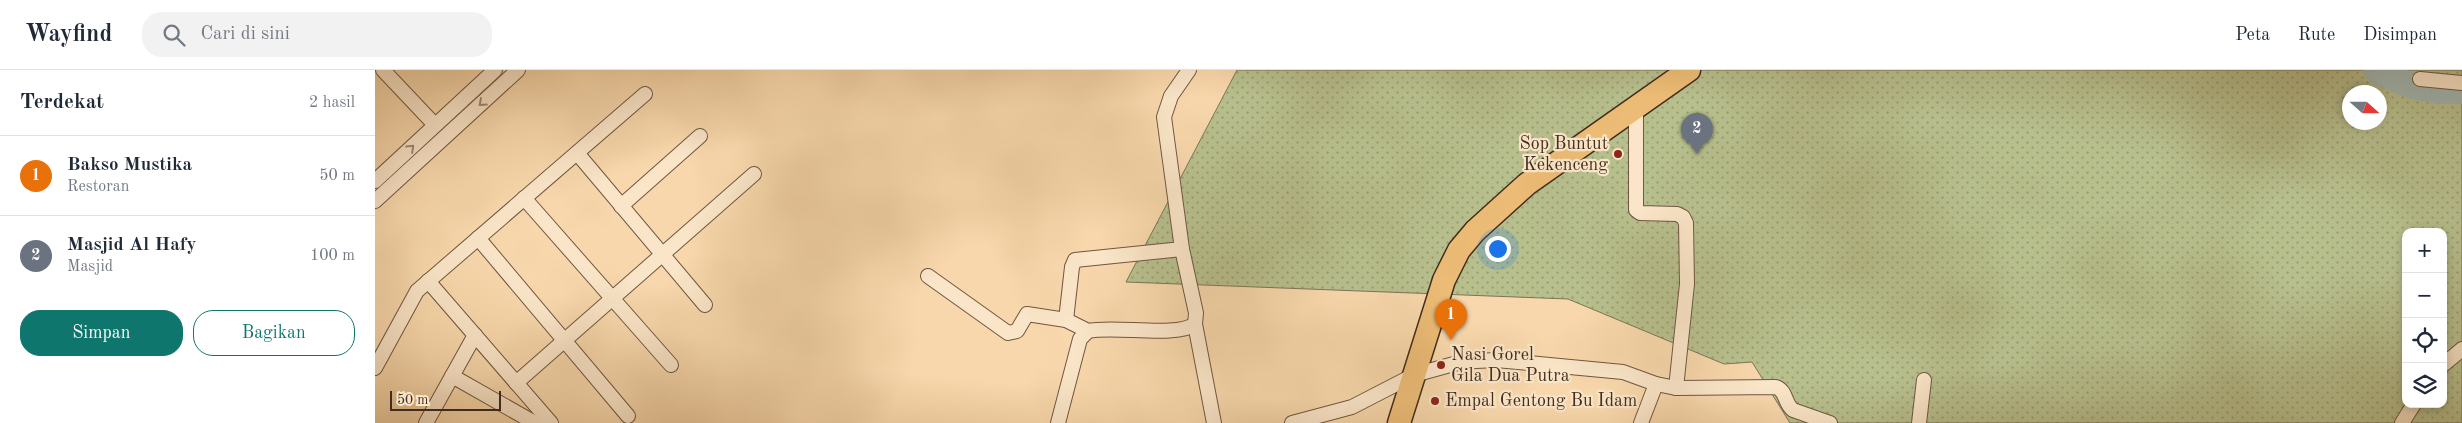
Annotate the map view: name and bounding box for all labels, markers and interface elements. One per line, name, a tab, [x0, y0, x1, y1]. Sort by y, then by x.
search box	[142, 12, 492, 57]
icon: search	[160, 21, 188, 49]
text: Wayfind	[25, 23, 112, 47]
text: Cari di sini	[200, 25, 290, 44]
text: Peta	[2235, 26, 2270, 44]
text: Rute	[2298, 26, 2335, 44]
text: Disimpan	[2363, 26, 2437, 44]
north arrow	[2342, 85, 2387, 130]
text: Terdekat	[20, 92, 104, 113]
text: 2 hasil	[309, 95, 355, 111]
one-way arrow	[479, 97, 488, 106]
pin: 2	[1681, 113, 1713, 154]
place label: Sop Buntut Kekenceng	[1520, 135, 1608, 174]
one-way arrow	[405, 145, 414, 154]
marker: Sop Buntut Kekenceng	[1612, 148, 1624, 160]
text: Bakso Mustika	[67, 156, 192, 175]
text: 1	[31, 168, 41, 184]
text: 50 m	[319, 168, 355, 184]
text: Restoran	[67, 179, 129, 195]
map controls	[2402, 228, 2447, 408]
button: +	[2402, 228, 2447, 273]
text: Masjid Al Hafy	[67, 236, 196, 255]
your location	[1485, 236, 1511, 262]
text: 2	[31, 248, 41, 264]
text: 100 m	[310, 248, 355, 264]
text: Masjid	[67, 259, 113, 275]
button: −	[2402, 273, 2447, 318]
pin: 1	[1435, 299, 1467, 340]
button: Simpan	[20, 310, 183, 356]
button: Bagikan	[193, 310, 355, 356]
button: locate	[2402, 318, 2447, 363]
place label: Nasi Gorel Gila Dua Putra	[1451, 346, 1570, 385]
marker: Nasi Gorel Gila Dua Putra	[1435, 359, 1447, 371]
button: layers	[2402, 363, 2447, 408]
scale bar	[390, 388, 501, 411]
place label: Empal Gentong Bu Idam	[1445, 392, 1637, 410]
text: 50 m	[397, 393, 428, 407]
marker: Empal Gentong Bu Idam	[1429, 395, 1441, 407]

